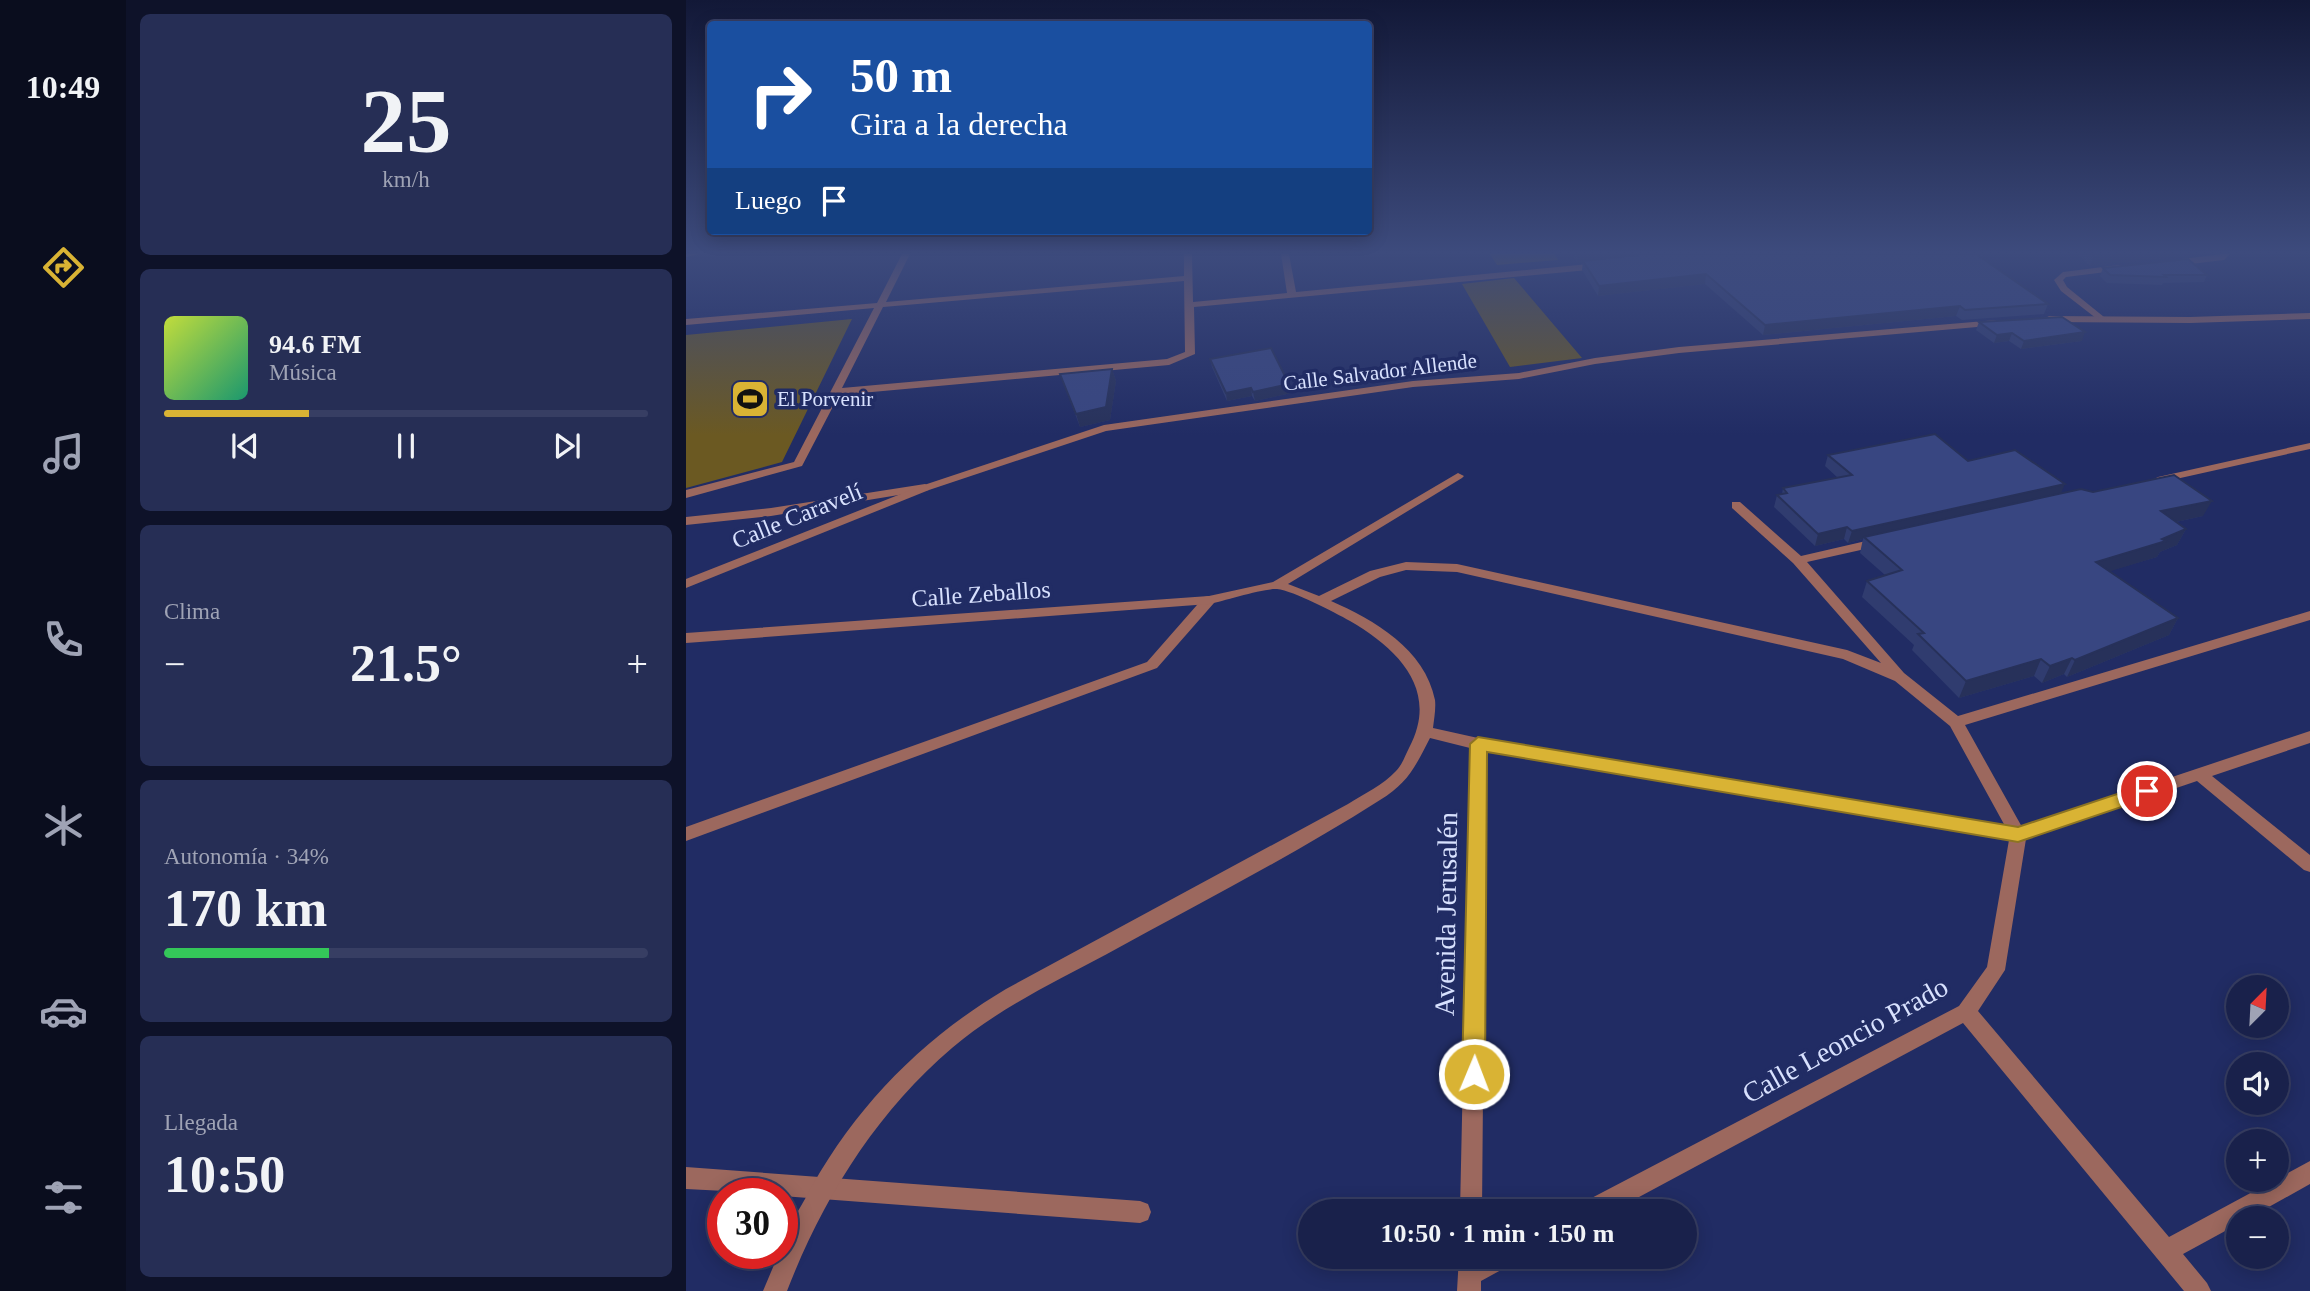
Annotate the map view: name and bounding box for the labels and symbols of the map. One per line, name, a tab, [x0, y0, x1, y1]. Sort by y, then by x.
street label: Calle Salvador Allende	[1282, 348, 1478, 396]
sports icon: El Porvenir	[729, 378, 771, 420]
place label: El Porvenir	[777, 387, 873, 411]
street label: Calle Caravelí	[728, 478, 866, 554]
street label: Calle Zeballos	[911, 576, 1051, 612]
pin	[2117, 761, 2177, 821]
street label: Avenida Jerusalén	[1429, 812, 1463, 1016]
street label: Calle Leoncio Prado	[1737, 971, 1953, 1109]
north arrow	[2226, 975, 2289, 1038]
position arrow	[1437, 1037, 1511, 1111]
speed limit sign: 30	[707, 1178, 798, 1269]

